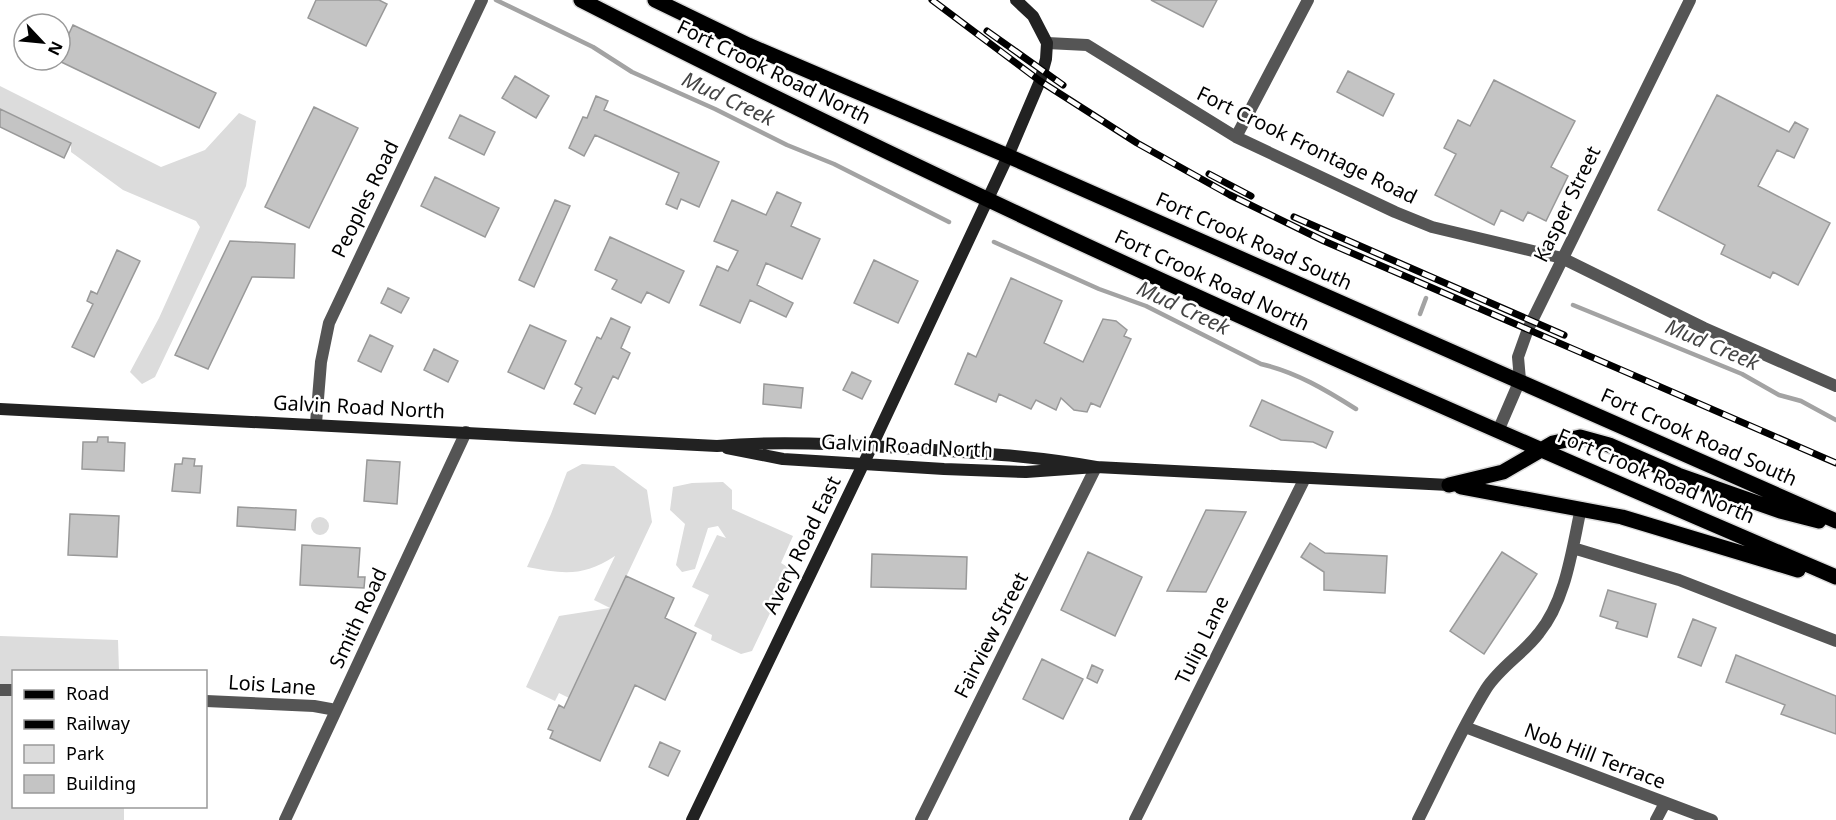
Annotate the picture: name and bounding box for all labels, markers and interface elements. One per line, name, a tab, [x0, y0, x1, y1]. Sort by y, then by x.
north arrow	[12, 12, 72, 72]
street label: Fort Crook Road North	[673, 13, 875, 130]
text: N	[43, 38, 68, 59]
water label: Mud Creek	[678, 64, 781, 132]
street label: Fort Crook Frontage Road	[1193, 79, 1422, 210]
street label: Peoples Road	[325, 136, 405, 262]
street label: Kasper Street	[1527, 141, 1606, 266]
street label: Fort Crook Road South	[1152, 185, 1357, 296]
street label: Fort Crook Road North	[1110, 222, 1314, 337]
water label: Mud Creek	[1133, 273, 1236, 341]
water label: Mud Creek	[1661, 312, 1765, 377]
street label: Fort Crook Road South	[1597, 381, 1802, 492]
street label: Galvin Road North	[272, 389, 446, 424]
street label: Fort Crook Road North	[1553, 422, 1759, 529]
street label: Galvin Road North	[820, 428, 994, 463]
street label: Avery Road East	[756, 471, 847, 618]
street label: Smith Road	[323, 563, 393, 672]
street label: Fairview Street	[947, 567, 1034, 702]
street label: Tulip Lane	[1168, 591, 1235, 689]
street label: Lois Lane	[227, 668, 317, 701]
legend	[12, 670, 207, 808]
text: Road	[66, 681, 109, 705]
text: Railway	[66, 711, 131, 735]
street label: Nob Hill Terrace	[1521, 716, 1670, 795]
text: Park	[66, 741, 104, 765]
text: Building	[66, 771, 136, 795]

